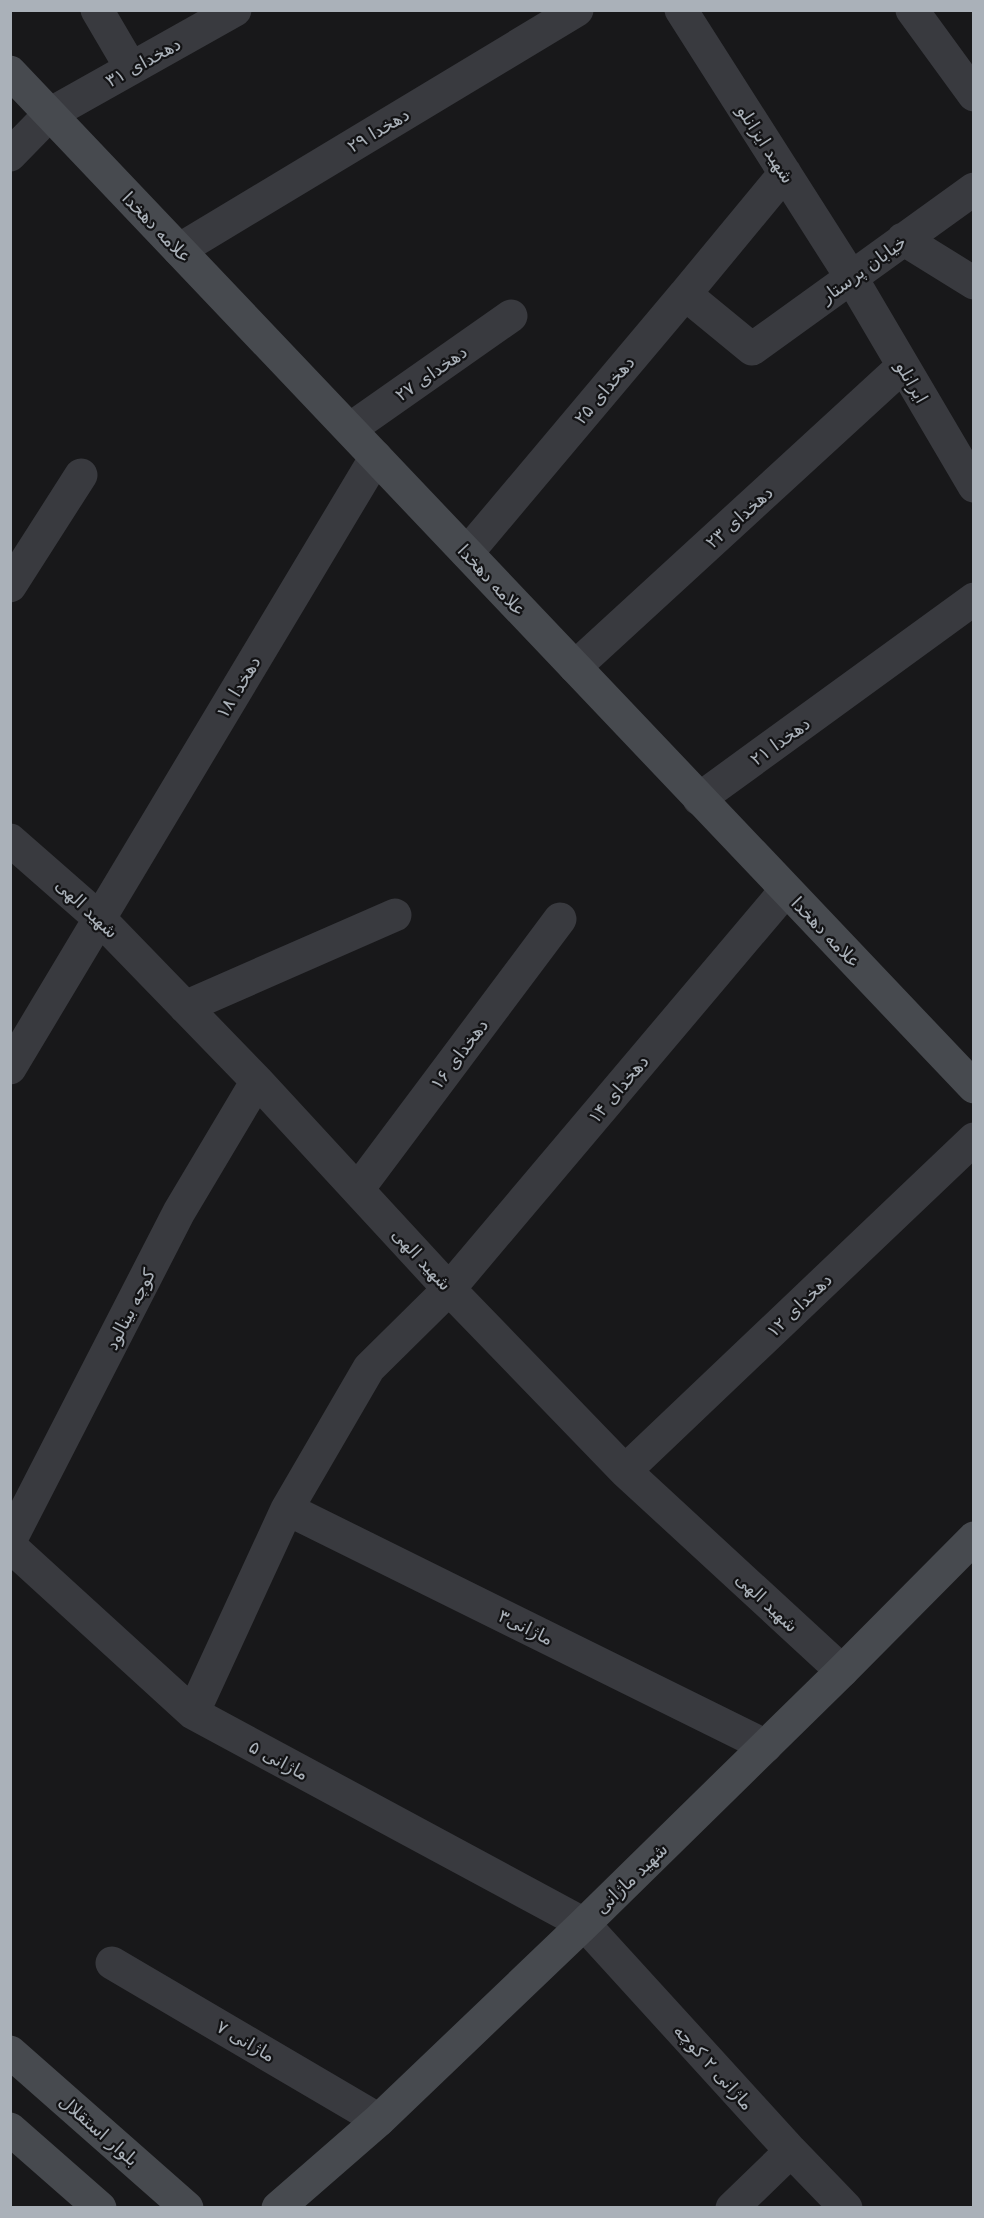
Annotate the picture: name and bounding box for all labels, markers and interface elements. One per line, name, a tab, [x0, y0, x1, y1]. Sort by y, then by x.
street label: دهخدای ۳۱	[102, 33, 184, 91]
street label: شهید ایزانلو	[732, 100, 799, 188]
street label: دهخدا ۲۹	[343, 103, 413, 157]
street label: علامه دهخدا	[118, 187, 196, 267]
street label: خیابان پرستار	[815, 231, 911, 309]
street label: دهخدای ۲۷	[391, 341, 471, 405]
street label: دهخدای ۲۵	[569, 352, 639, 428]
street label: ایرانلو	[890, 356, 932, 407]
street label: دهخدای ۲۳	[701, 482, 777, 552]
street label: علامه دهخدا	[454, 540, 530, 620]
street label: دهخدا ۱۸	[211, 652, 265, 722]
street label: دهخدا ۲۱	[746, 712, 814, 770]
street label: شهید الهی	[51, 874, 123, 943]
street label: علامه دهخدا	[787, 892, 865, 972]
street label: دهخدای ۱۶	[426, 1015, 492, 1093]
street label: دهخدای ۱۴	[583, 1051, 653, 1127]
street label: شهید الهی	[387, 1223, 456, 1295]
street label: کوچه بینالود	[101, 1264, 161, 1354]
street label: دهخدای ۱۲	[762, 1269, 836, 1341]
street label: شهید الهی	[731, 1568, 803, 1637]
street label: ماژانی۳	[495, 1605, 557, 1649]
street label: ۵ ماژانی	[246, 1736, 312, 1784]
street label: شهید ماژانی	[590, 1838, 672, 1919]
street label: ۷ ماژانی	[213, 2016, 279, 2066]
street label: ماژانی ۲ کوچه	[669, 2020, 758, 2115]
street label: بلوار استقلال	[54, 2090, 143, 2171]

